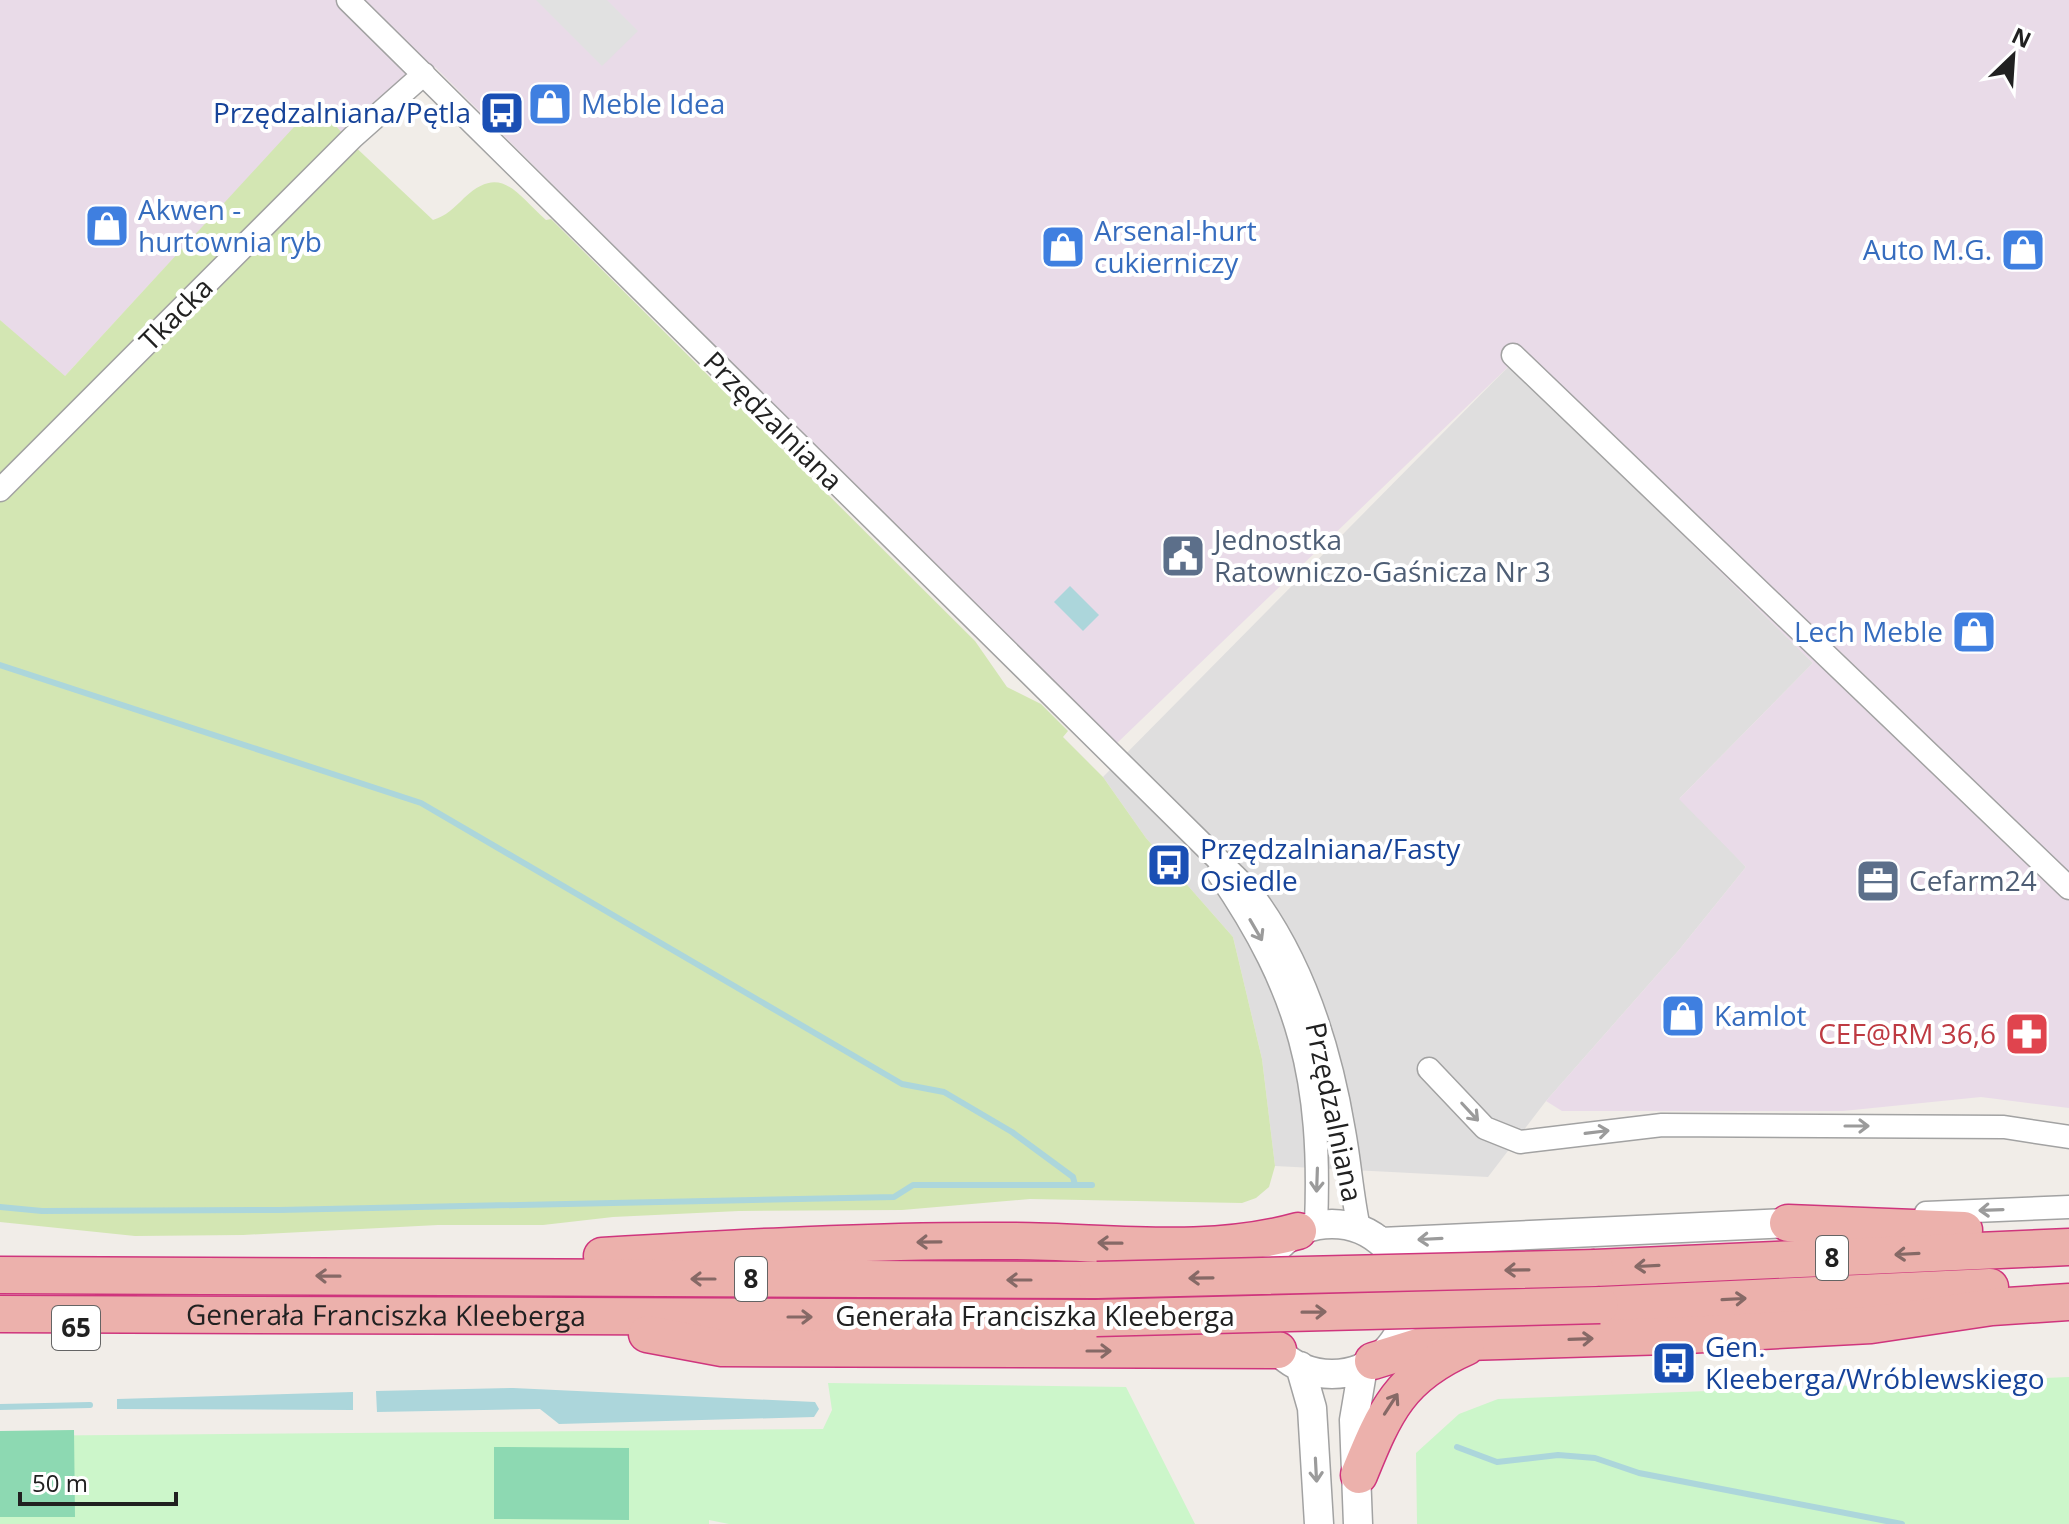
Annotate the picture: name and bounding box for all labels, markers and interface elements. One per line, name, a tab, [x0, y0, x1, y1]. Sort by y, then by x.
north arrow	[1973, 16, 2053, 96]
text: N	[2007, 20, 2036, 54]
shop icon: Meble Idea	[526, 80, 574, 128]
place label: Meble Idea	[581, 84, 725, 122]
bus stop icon: Przędzalniana/Pętla	[478, 89, 526, 137]
place label: Przędzalniana/Pętla	[213, 93, 471, 131]
place label: Akwen - hurtownia ryb	[138, 190, 322, 260]
shop icon: Akwen - hurtownia ryb	[83, 202, 131, 250]
place label: Arsenal-hurt cukierniczy	[1094, 211, 1257, 281]
shop icon: Arsenal-hurt cukierniczy	[1039, 223, 1087, 271]
shop icon: Auto M.G.	[1999, 226, 2047, 274]
place label: Auto M.G.	[1863, 230, 1992, 268]
street label: Tkacka	[130, 268, 220, 358]
street label: Przędzalniana	[696, 342, 852, 498]
place label: Jednostka Ratowniczo-Gaśnicza Nr 3	[1211, 520, 1551, 590]
public building icon: Jednostka Ratowniczo-Gaśnicza Nr 3	[1159, 532, 1207, 580]
shop icon: Lech Meble	[1950, 608, 1998, 656]
place label: Lech Meble	[1794, 612, 1943, 650]
place label: Przędzalniana/Fasty Osiedle	[1200, 829, 1461, 899]
bus stop icon: Przędzalniana/Fasty Osiedle	[1145, 841, 1193, 889]
office icon: Cefarm24	[1854, 857, 1902, 905]
place label: Cefarm24	[1909, 861, 2037, 899]
one-way arrow	[1248, 918, 1264, 941]
shop icon: Kamlot	[1659, 992, 1707, 1040]
place label: Kamlot	[1714, 996, 1807, 1034]
pharmacy icon: CEF@RM 36,6	[2003, 1010, 2051, 1058]
place label: CEF@RM 36,6	[1818, 1014, 1996, 1052]
street label: Przędzalniana	[1297, 1019, 1373, 1205]
one-way arrow	[1460, 1102, 1479, 1122]
one-way arrow	[1843, 1118, 1870, 1134]
one-way arrow	[1584, 1124, 1609, 1139]
one-way arrow	[1310, 1166, 1325, 1193]
one-way arrow	[1978, 1203, 2005, 1218]
one-way arrow	[1418, 1232, 1444, 1247]
one-way arrow	[916, 1235, 943, 1250]
one-way arrow	[1097, 1235, 1124, 1250]
road number: 8	[1816, 1236, 1848, 1280]
one-way arrow	[1894, 1247, 1921, 1262]
road number: 8	[735, 1257, 767, 1301]
one-way arrow	[1634, 1259, 1661, 1274]
one-way arrow	[1504, 1263, 1531, 1278]
one-way arrow	[315, 1269, 342, 1284]
one-way arrow	[1188, 1270, 1215, 1285]
one-way arrow	[690, 1271, 717, 1286]
one-way arrow	[1006, 1272, 1033, 1288]
one-way arrow	[1720, 1291, 1747, 1306]
street label: Generała Franciszka Kleeberga	[186, 1295, 586, 1334]
street label: Generała Franciszka Kleeberga	[835, 1296, 1235, 1334]
one-way arrow	[1300, 1305, 1327, 1320]
road number: 65	[52, 1306, 100, 1350]
one-way arrow	[786, 1309, 813, 1325]
place label: Gen. Kleeberga/Wróblewskiego	[1705, 1327, 2045, 1397]
one-way arrow	[1567, 1332, 1594, 1347]
bus stop icon: Gen. Kleeberga/Wróblewskiego	[1650, 1339, 1698, 1387]
one-way arrow	[1085, 1343, 1112, 1359]
one-way arrow	[1383, 1394, 1400, 1416]
scale bar	[20, 1456, 176, 1506]
one-way arrow	[1309, 1456, 1324, 1483]
text: 50 m	[32, 1466, 88, 1499]

